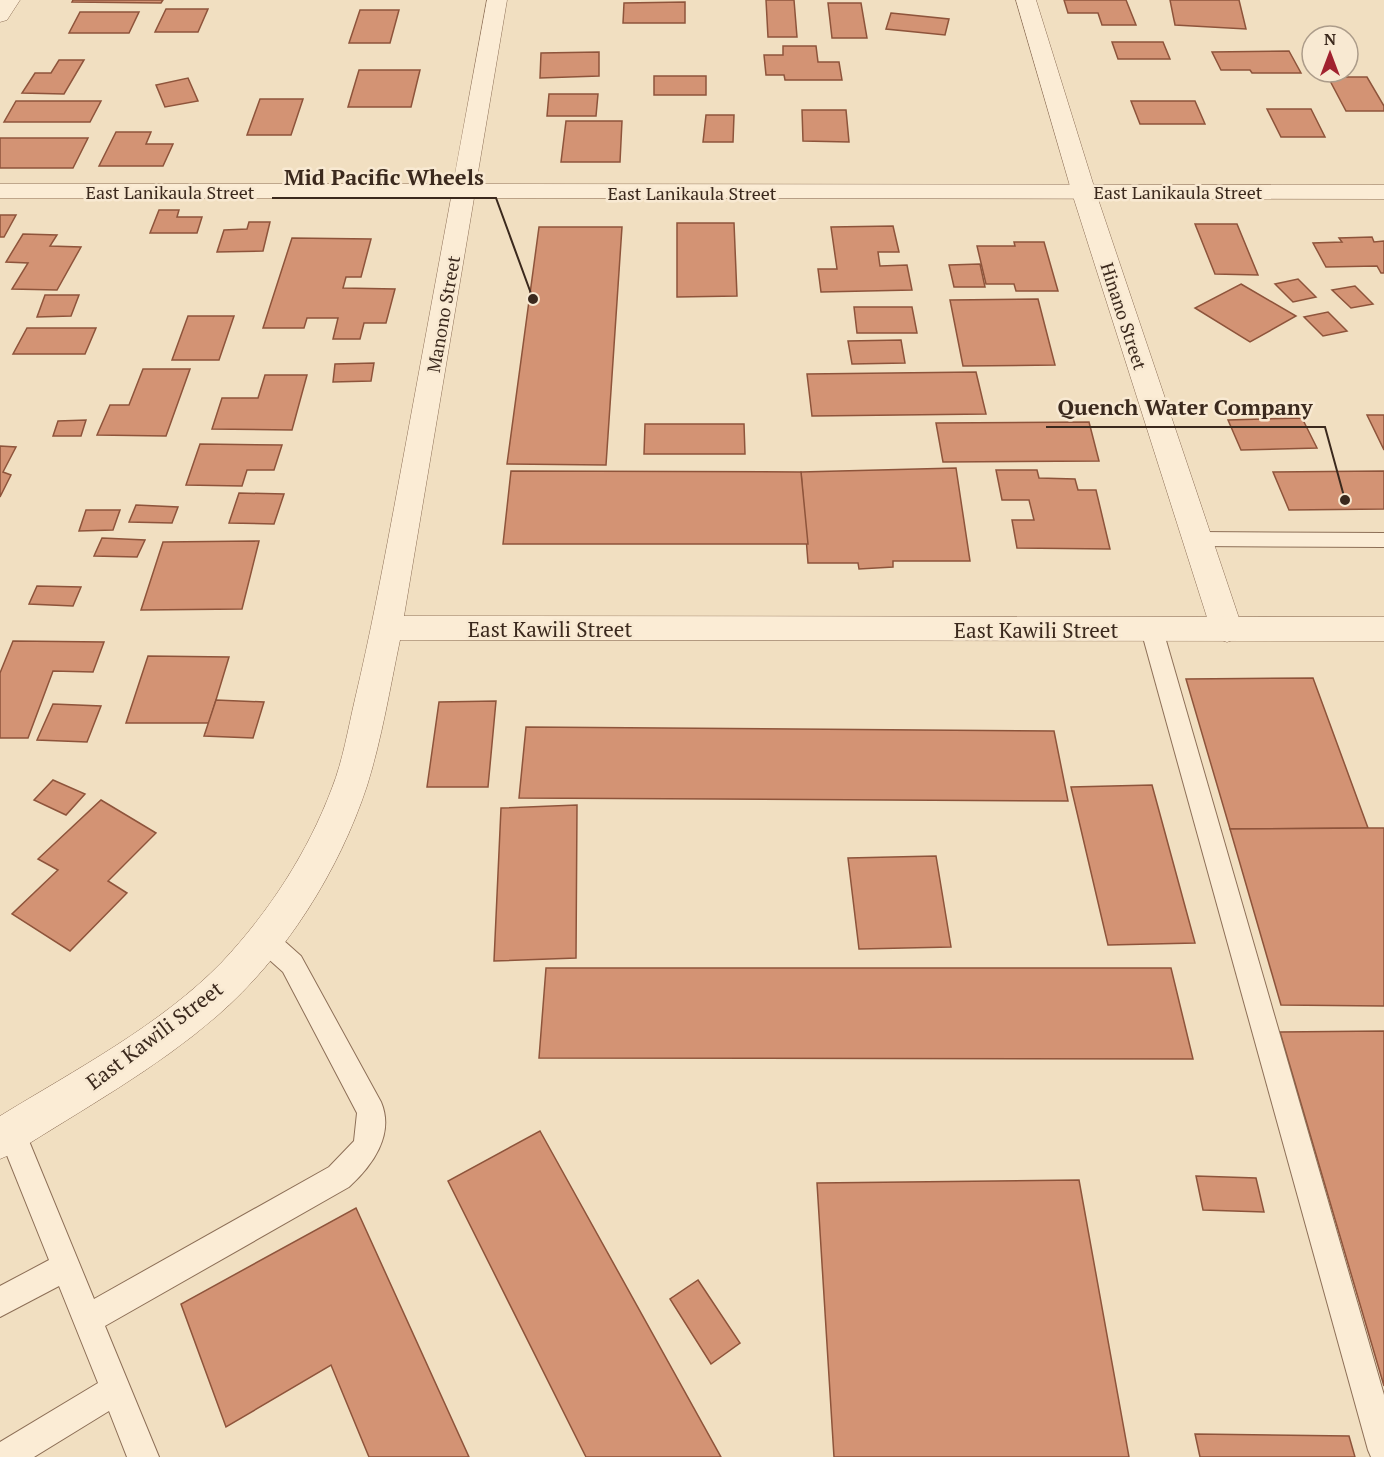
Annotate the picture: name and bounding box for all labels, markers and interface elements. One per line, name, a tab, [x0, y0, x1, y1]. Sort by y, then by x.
north arrow	[1300, 24, 1360, 84]
text: N	[1324, 28, 1336, 50]
callout: Mid Pacific Wheels	[272, 158, 496, 198]
text: Mid Pacific Wheels	[284, 162, 484, 191]
street label: East Lanikaula Street	[85, 180, 255, 204]
street label: East Lanikaula Street	[1093, 180, 1263, 204]
street label: East Lanikaula Street	[607, 181, 777, 205]
street label: Manono Street	[421, 253, 465, 374]
street label: Hinano Street	[1095, 259, 1153, 373]
callout: Quench Water Company	[1046, 387, 1325, 427]
text: Quench Water Company	[1057, 392, 1313, 421]
street label: East Kawili Street	[468, 615, 632, 643]
street label: East Kawili Street	[954, 616, 1118, 644]
street label: East Kawili Street	[80, 974, 228, 1096]

